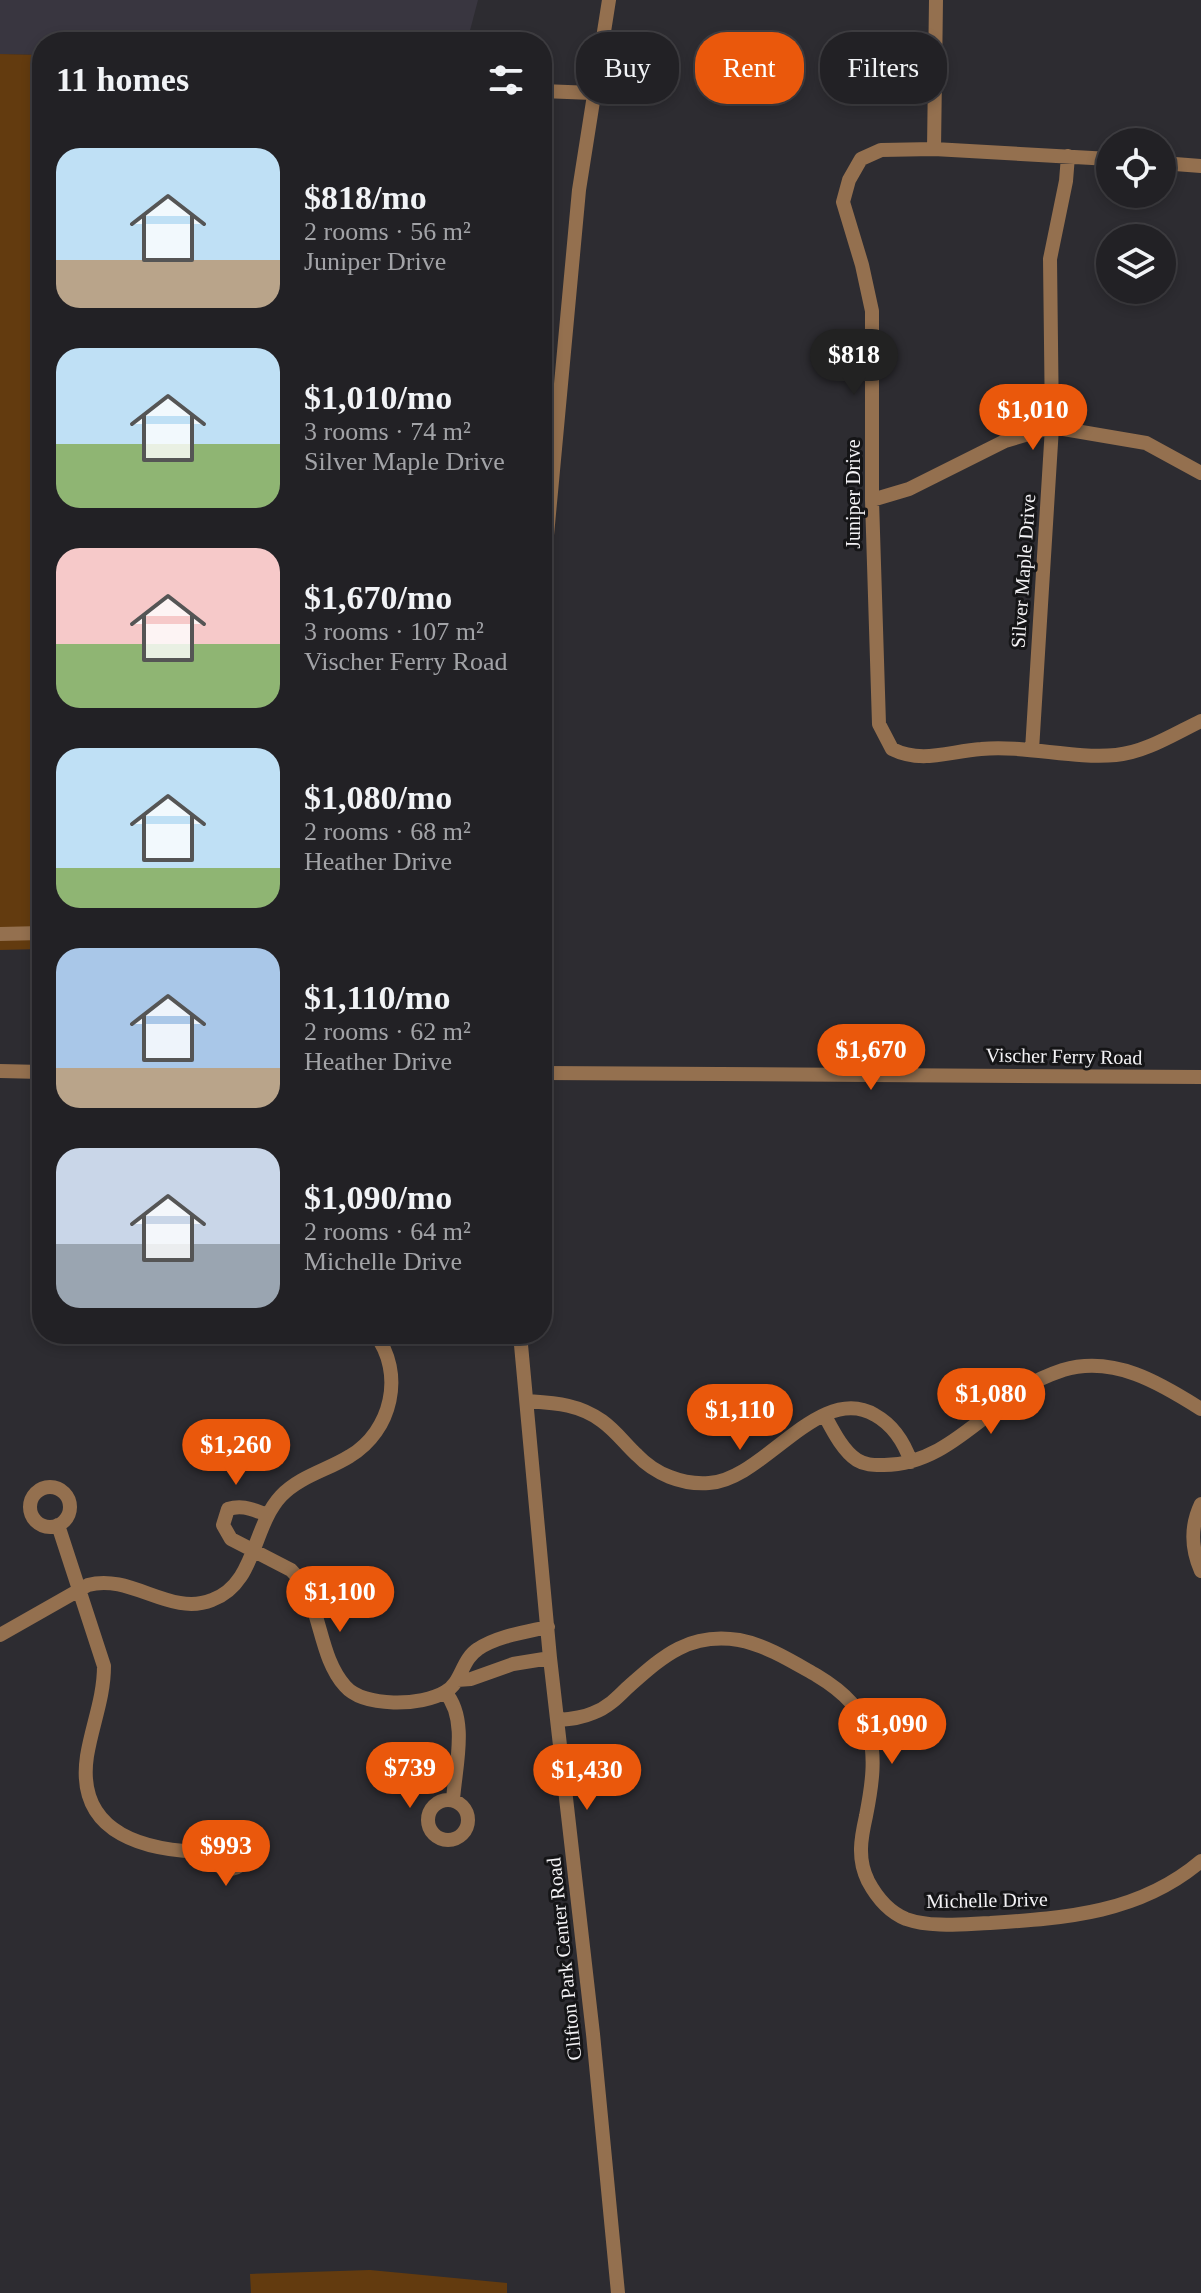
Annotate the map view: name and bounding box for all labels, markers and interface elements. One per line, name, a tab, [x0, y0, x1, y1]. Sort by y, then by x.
chip: Buy	[576, 32, 679, 104]
chip: Rent	[695, 32, 804, 104]
chip: Filters	[820, 32, 947, 104]
icon: filters	[484, 58, 528, 102]
text: 11 homes	[56, 61, 189, 98]
map controls	[1096, 128, 1176, 304]
button: locate	[1096, 128, 1176, 208]
text: $818/mo	[304, 179, 427, 216]
icon: home	[120, 180, 216, 276]
text: 2 rooms · 56 m²	[304, 217, 471, 246]
button: layers	[1096, 224, 1176, 304]
text: Juniper Drive	[304, 247, 446, 276]
pin: $818	[807, 329, 901, 397]
text: $818	[828, 340, 880, 369]
text: $1,010/mo	[304, 379, 452, 416]
icon: home	[120, 380, 216, 476]
pin: $1,010	[968, 384, 1098, 452]
text: $1,010	[997, 395, 1069, 424]
text: 3 rooms · 74 m²	[304, 417, 471, 446]
street label: Juniper Drive	[842, 439, 865, 549]
text: Silver Maple Drive	[304, 447, 505, 476]
street label: Silver Maple Drive	[1007, 493, 1040, 649]
text: $1,670/mo	[304, 579, 452, 616]
icon: home	[120, 580, 216, 676]
text: 3 rooms · 107 m²	[304, 617, 484, 646]
text: Vischer Ferry Road	[304, 647, 508, 676]
text: $1,080/mo	[304, 779, 452, 816]
icon: home	[120, 780, 216, 876]
text: 2 rooms · 68 m²	[304, 817, 471, 846]
text: Heather Drive	[304, 847, 452, 876]
text: $1,110/mo	[304, 979, 450, 1016]
icon: home	[120, 980, 216, 1076]
text: 2 rooms · 62 m²	[304, 1017, 471, 1046]
pin: $1,670	[806, 1024, 936, 1092]
text: $1,670	[835, 1035, 907, 1064]
street label: Vischer Ferry Road	[986, 1044, 1142, 1069]
text: Heather Drive	[304, 1047, 452, 1076]
text: $1,090/mo	[304, 1179, 452, 1216]
icon: home	[120, 1180, 216, 1276]
text: 2 rooms · 64 m²	[304, 1217, 471, 1246]
text: Michelle Drive	[304, 1247, 462, 1276]
pin: $1,080	[926, 1368, 1056, 1436]
text: $1,080	[955, 1379, 1027, 1408]
pin: $1,110	[675, 1384, 805, 1452]
text: $1,110	[705, 1395, 775, 1424]
pin: $1,260	[171, 1419, 301, 1487]
text: $1,260	[200, 1430, 272, 1459]
pin: $1,100	[275, 1566, 405, 1634]
text: $1,100	[304, 1577, 376, 1606]
pin: $1,090	[827, 1698, 957, 1766]
text: $1,090	[856, 1709, 928, 1738]
pin: $739	[363, 1742, 457, 1810]
pin: $1,430	[522, 1744, 652, 1812]
text: $739	[384, 1753, 436, 1782]
text: $1,430	[551, 1755, 623, 1784]
pin: $993	[179, 1820, 273, 1888]
text: $993	[200, 1831, 252, 1860]
street label: Clifton Park Center Road	[542, 1856, 586, 2062]
street label: Michelle Drive	[926, 1888, 1048, 1912]

